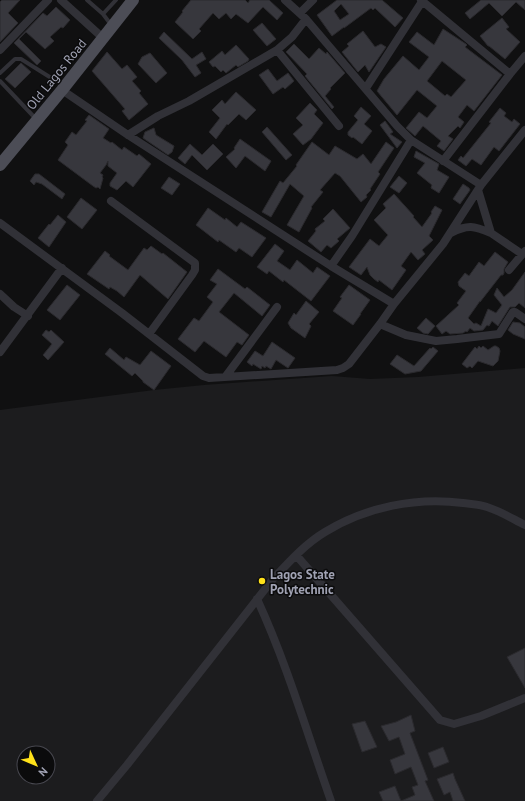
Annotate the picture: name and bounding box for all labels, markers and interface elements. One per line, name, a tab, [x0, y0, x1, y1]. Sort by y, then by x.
street label: Old Lagos Road	[23, 35, 90, 113]
place label: Lagos State Polytechnic	[270, 566, 335, 598]
marker: Lagos State Polytechnic	[257, 576, 267, 586]
north arrow	[16, 745, 56, 785]
text: N	[36, 764, 51, 779]

